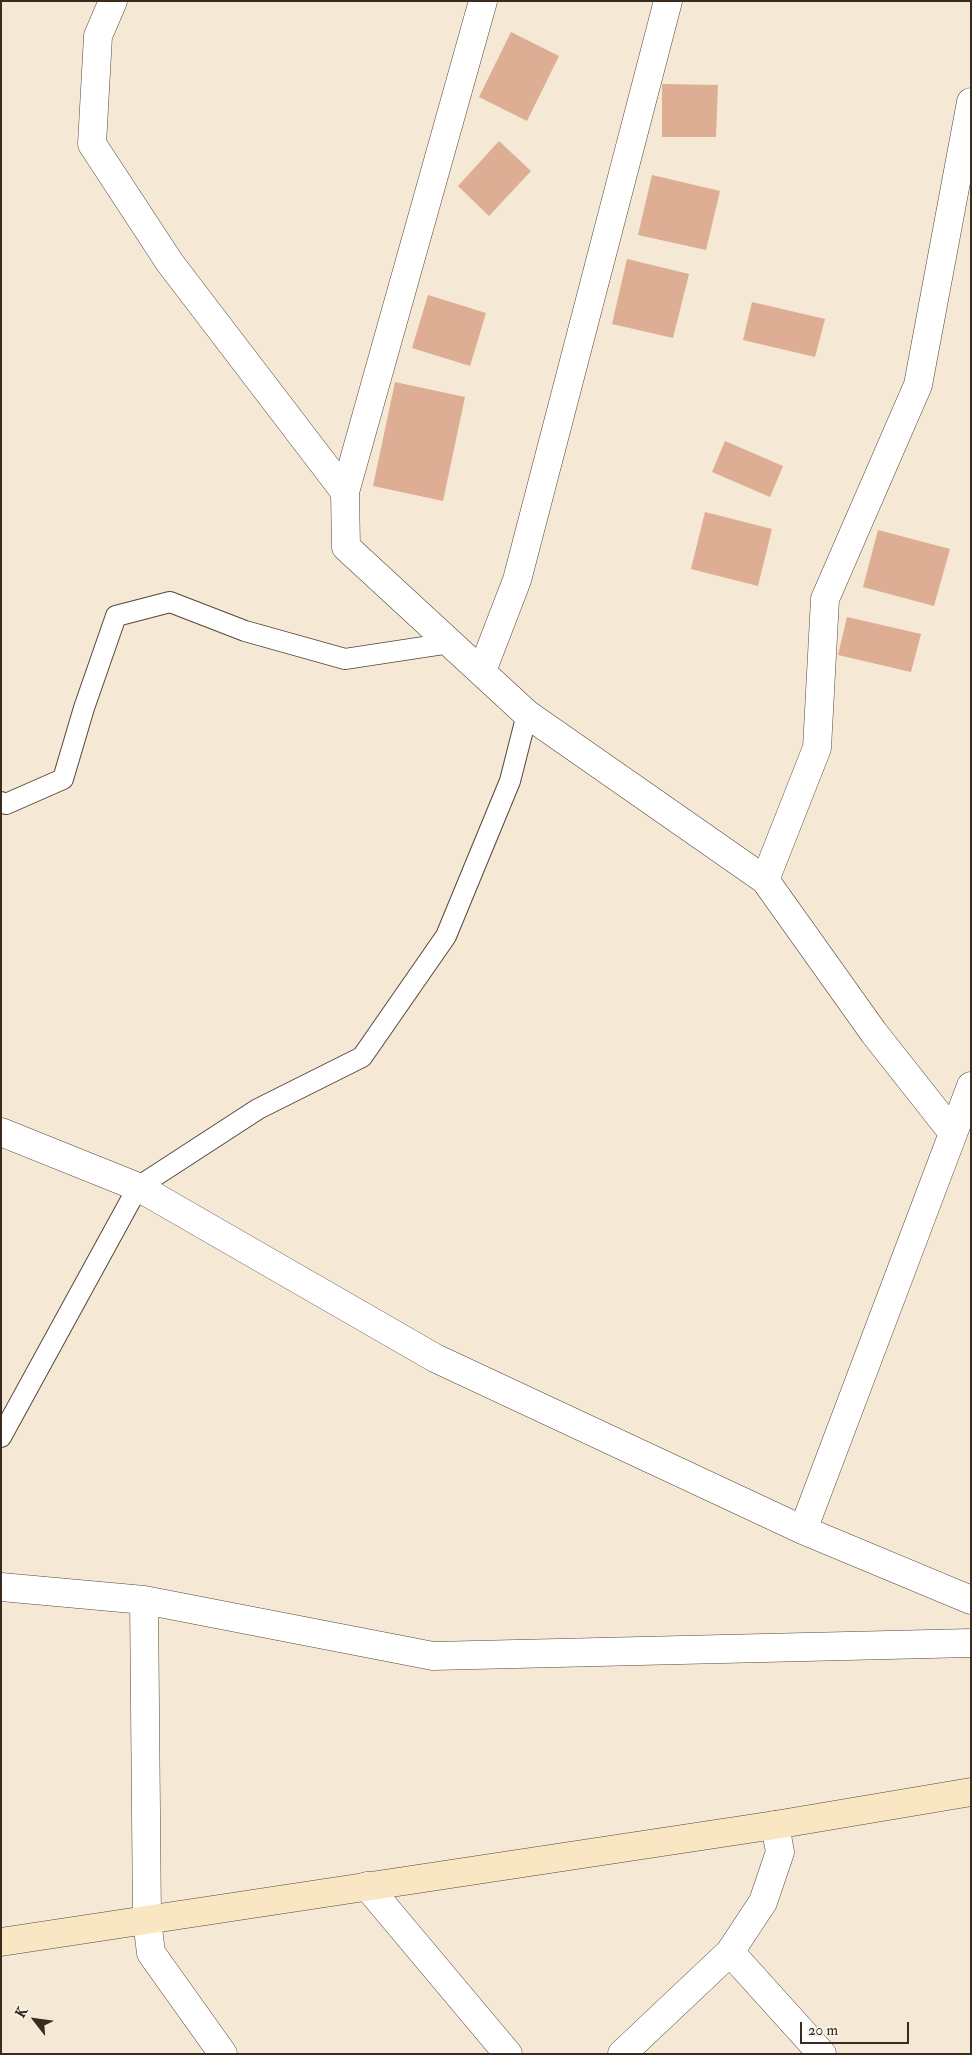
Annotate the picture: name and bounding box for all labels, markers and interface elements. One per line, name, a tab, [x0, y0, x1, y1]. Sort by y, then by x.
north arrow	[10, 1995, 60, 2045]
text: K	[12, 2004, 31, 2021]
scale bar	[802, 2012, 911, 2044]
text: 20 m	[808, 2021, 838, 2040]

